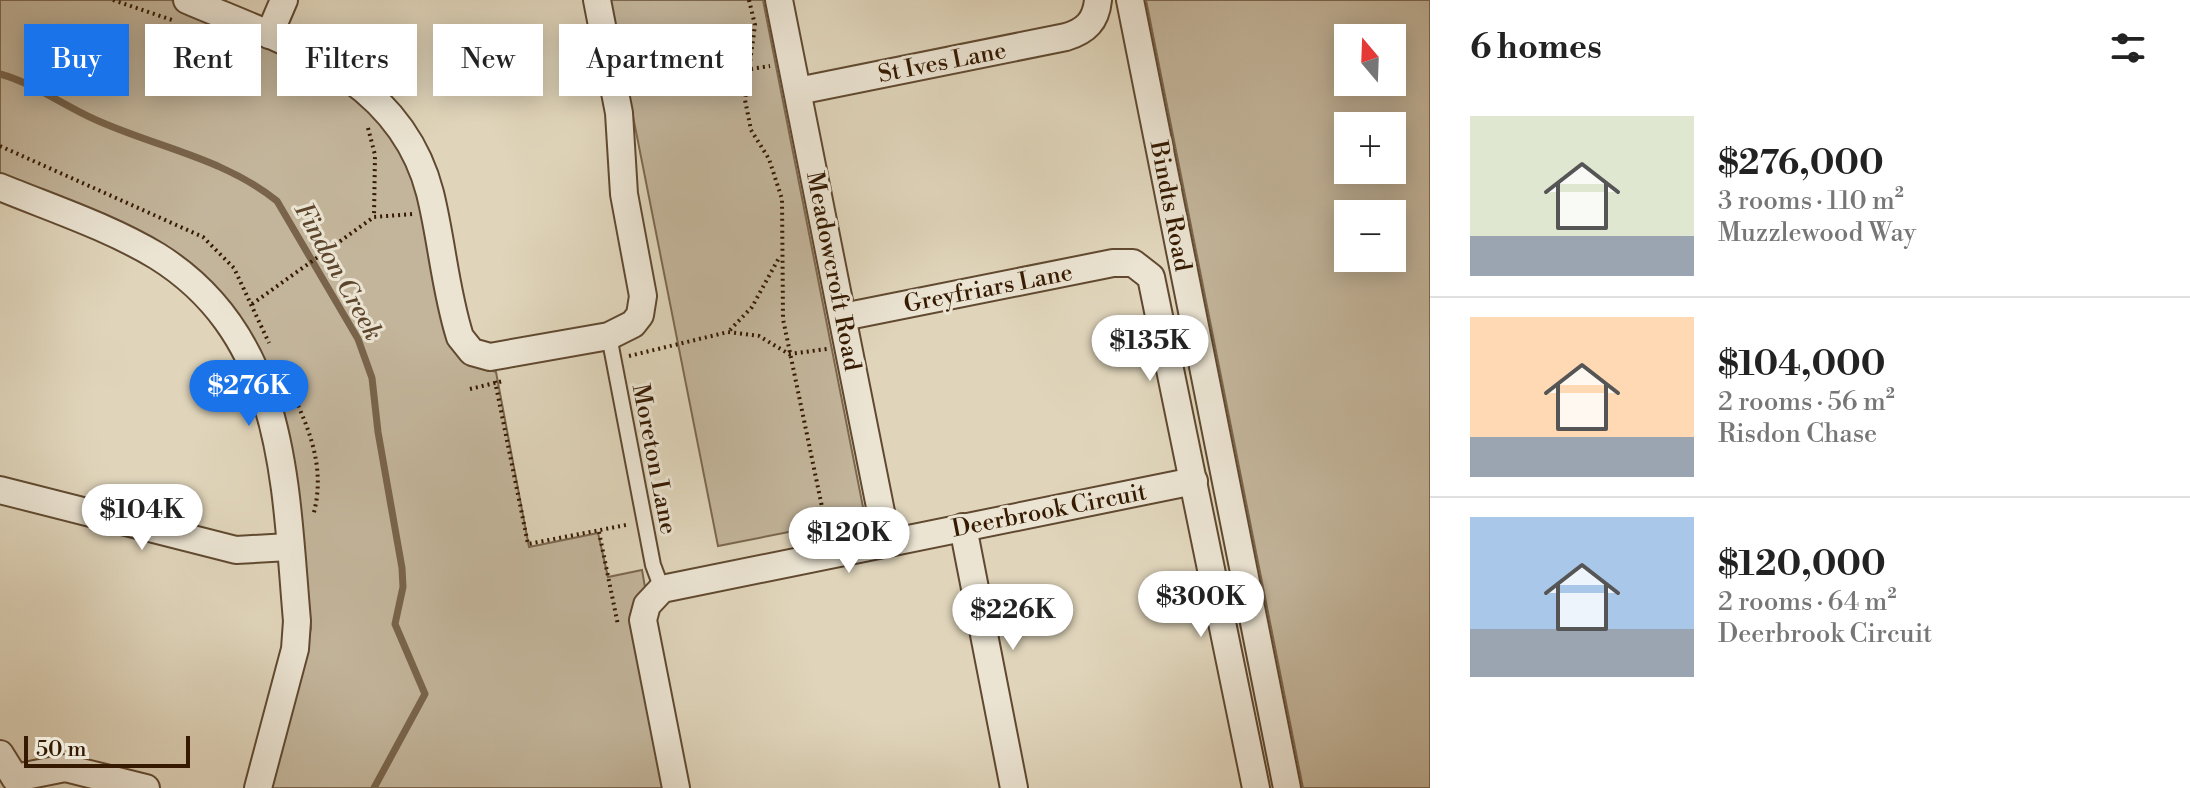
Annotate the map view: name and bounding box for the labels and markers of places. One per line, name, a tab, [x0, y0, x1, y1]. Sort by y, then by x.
pin: $135K	[1094, 315, 1206, 383]
pin: $276K	[193, 360, 305, 428]
pin: $104K	[86, 484, 198, 552]
pin: $120K	[793, 507, 905, 575]
pin: $300K	[1145, 571, 1257, 639]
pin: $226K	[957, 584, 1069, 652]

